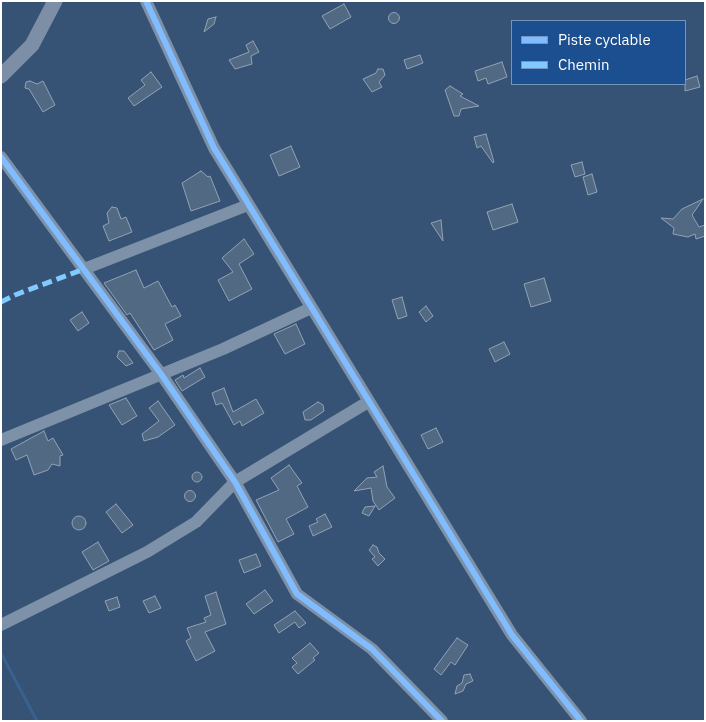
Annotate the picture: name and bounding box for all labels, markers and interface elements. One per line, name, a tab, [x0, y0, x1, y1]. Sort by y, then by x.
legend	[511, 20, 686, 85]
text: Piste cyclable	[558, 30, 651, 49]
text: Chemin	[558, 55, 609, 74]

